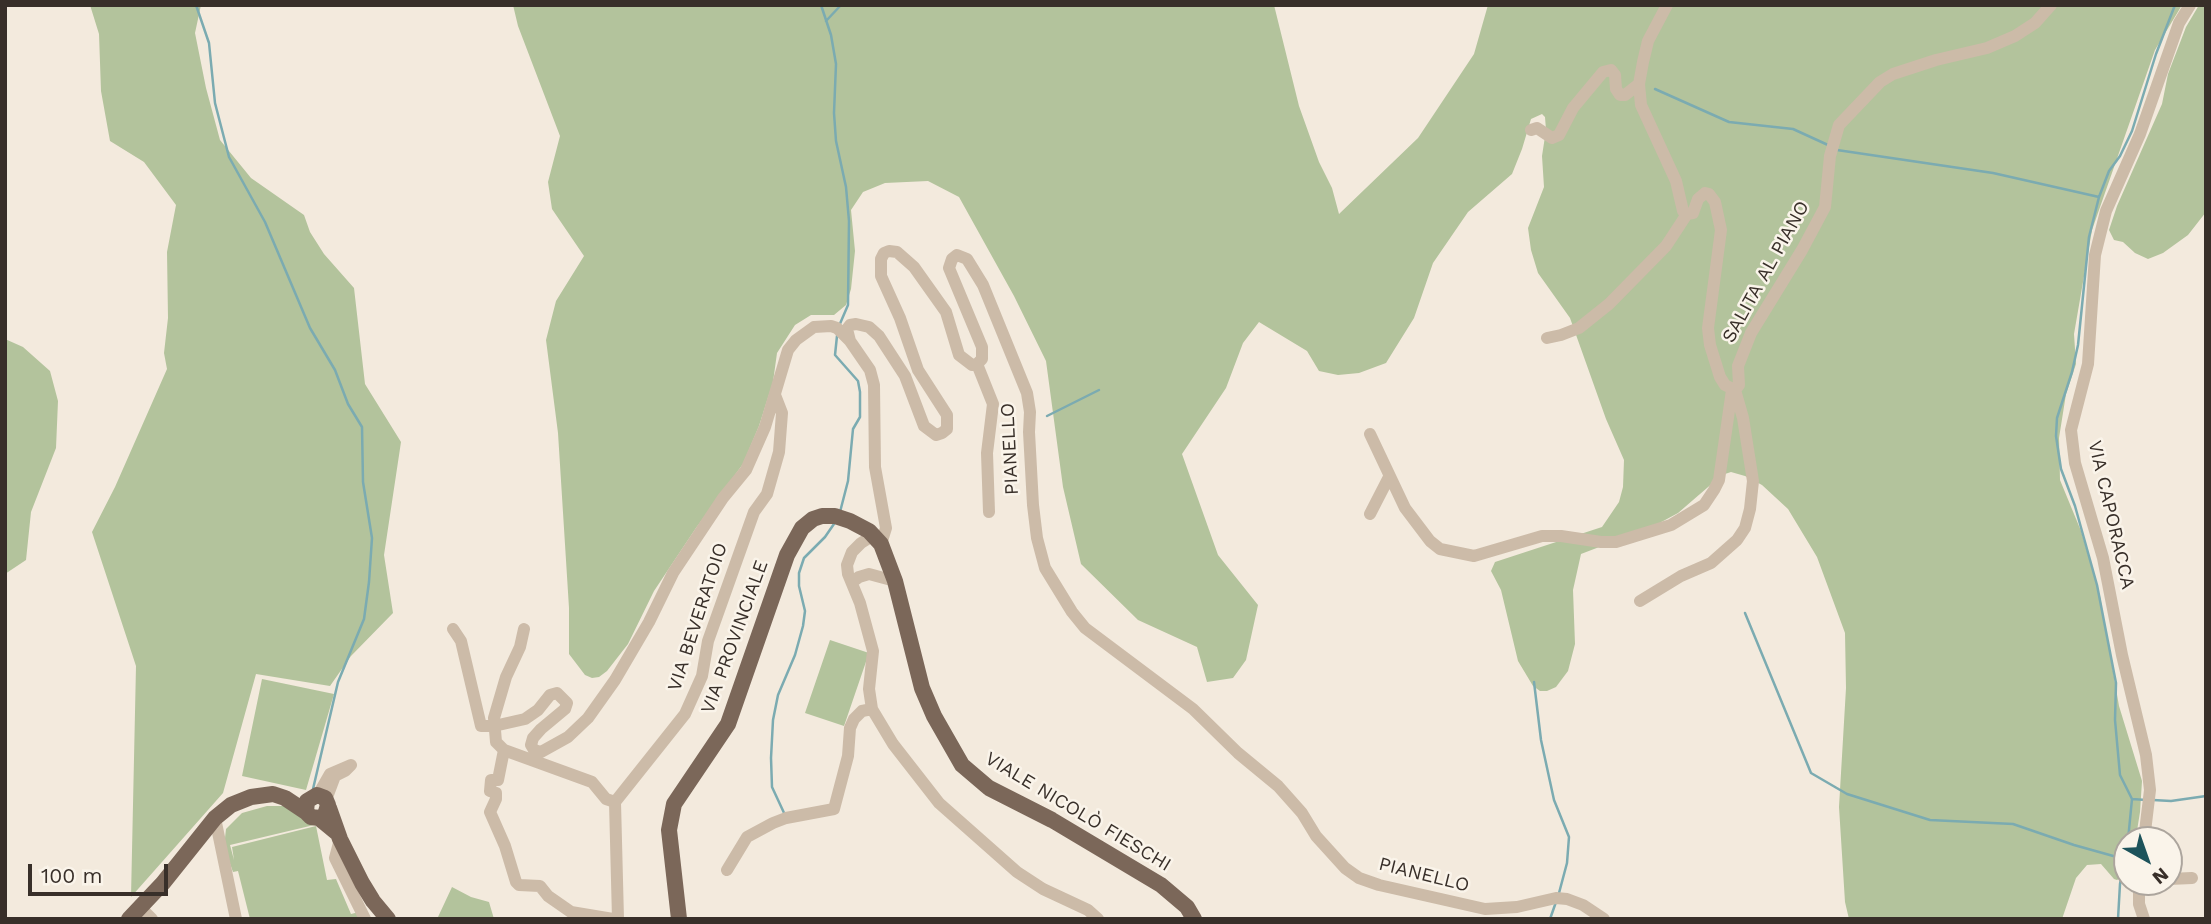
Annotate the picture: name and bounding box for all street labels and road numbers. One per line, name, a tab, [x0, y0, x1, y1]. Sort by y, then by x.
street label: SALITA AL PIANO	[1718, 197, 1814, 347]
street label: PIANELLO	[996, 402, 1024, 496]
street label: VIA CAPORACCA	[2083, 439, 2139, 591]
street label: VIA BEVERATOIO	[663, 540, 733, 694]
street label: VIA PROVINCIALE	[697, 557, 773, 717]
street label: VIALE NICOLÒ FIESCHI	[981, 747, 1175, 877]
street label: PIANELLO	[1376, 853, 1472, 897]

